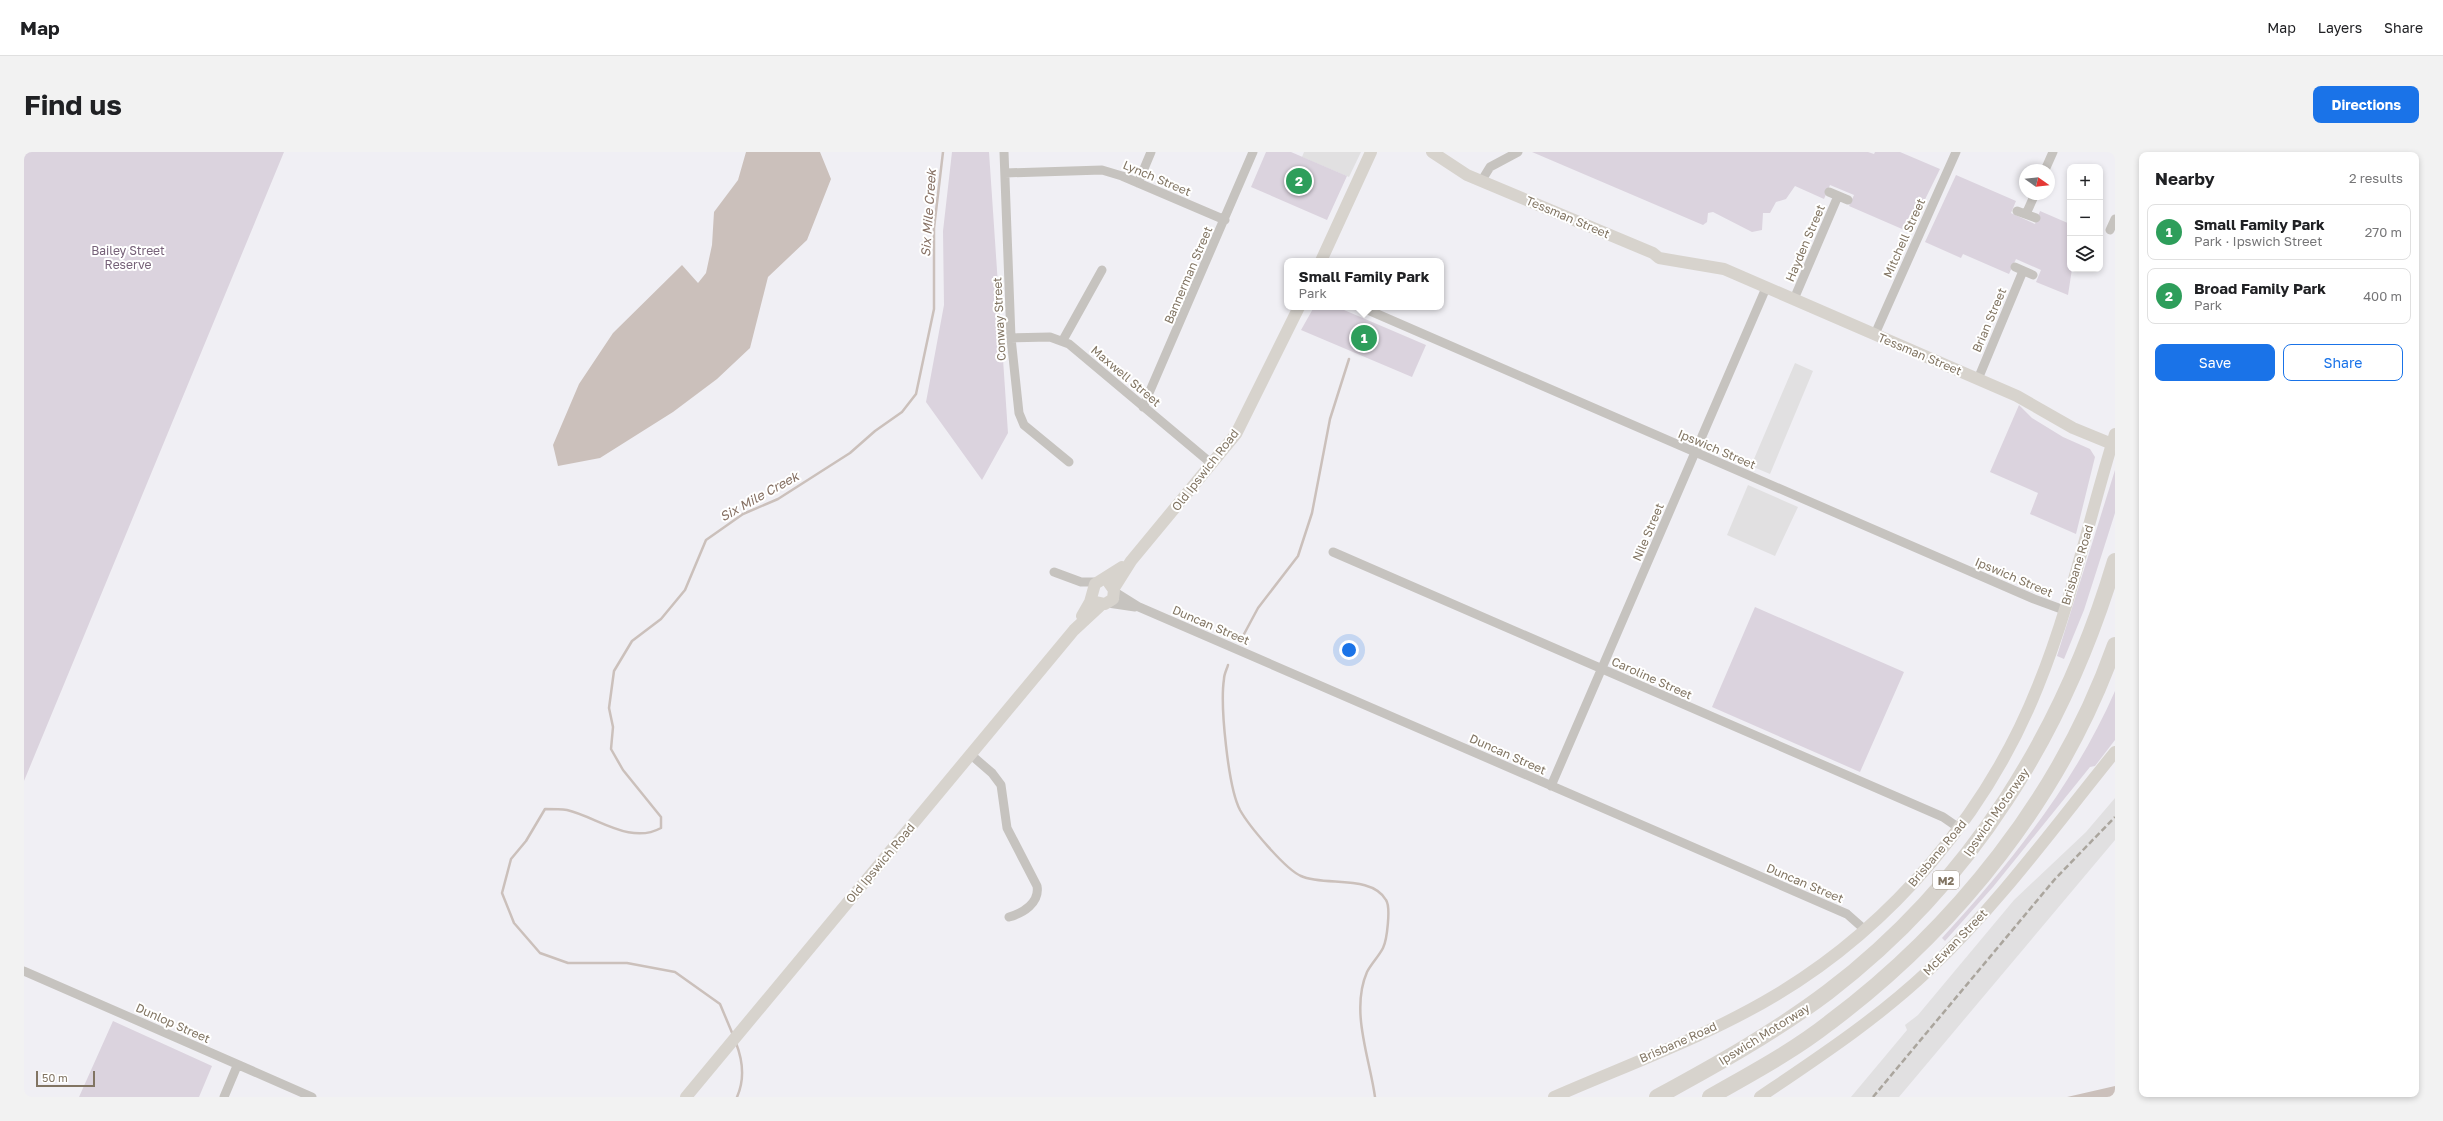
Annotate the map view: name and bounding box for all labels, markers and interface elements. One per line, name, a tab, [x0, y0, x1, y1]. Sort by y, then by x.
text: Map	[20, 16, 60, 39]
text: Map	[2267, 19, 2296, 36]
text: Layers	[2318, 19, 2362, 36]
text: Share	[2384, 19, 2423, 36]
button: Directions	[2313, 86, 2419, 123]
text: Find us	[24, 88, 122, 121]
street label: Lynch Street	[1121, 157, 1193, 199]
north arrow	[2019, 164, 2055, 200]
map controls	[2067, 164, 2103, 272]
button: +	[2067, 164, 2103, 200]
pin: 2	[1286, 166, 1312, 196]
water label: Six Mile Creek	[917, 167, 939, 257]
text: Nearby	[2155, 168, 2215, 189]
text: 2 results	[2349, 170, 2403, 186]
street label: Tessman Street	[1524, 193, 1612, 241]
street label: Mitchell Street	[1880, 196, 1928, 280]
button: −	[2067, 200, 2103, 236]
street label: Hayden Street	[1782, 202, 1828, 284]
text: Small Family Park	[2194, 215, 2325, 233]
street label: Bannerman Street	[1161, 224, 1215, 326]
text: 1	[2166, 224, 2172, 240]
text: 270 m	[2365, 224, 2402, 240]
text: Park · Ipswich Street	[2194, 233, 2322, 249]
button: layers	[2067, 236, 2103, 272]
park label: Bailey Street Reserve	[91, 243, 165, 272]
popup	[1284, 258, 1444, 310]
text: Small Family Park	[1299, 267, 1429, 285]
street label: Conway Street	[989, 277, 1009, 361]
text: Broad Family Park	[2194, 279, 2326, 297]
text: Park	[1299, 285, 1327, 301]
street label: Brian Street	[1969, 285, 2009, 355]
text: 2	[2165, 288, 2173, 304]
text: 400 m	[2363, 288, 2402, 304]
text: Park	[2194, 297, 2222, 313]
pin: 1	[1351, 323, 1377, 353]
street label: Tessman Street	[1876, 330, 1964, 378]
street label: Maxwell Street	[1088, 342, 1164, 410]
button: Save	[2155, 344, 2275, 381]
button: Share	[2283, 344, 2403, 381]
street label: Old Ipswich Road	[1168, 426, 1242, 514]
street label: Ipswich Street	[1676, 426, 1758, 472]
water label: Six Mile Creek	[717, 467, 803, 524]
street label: Nile Street	[1629, 501, 1667, 563]
street label: Brisbane Road	[2058, 523, 2096, 607]
street label: Ipswich Street	[1973, 554, 2055, 600]
street label: Duncan Street	[1170, 602, 1252, 648]
your location	[1339, 640, 1359, 660]
street label: Caroline Street	[1609, 654, 1695, 703]
street label: Duncan Street	[1467, 730, 1549, 778]
street label: Ipswich Motorway	[1960, 765, 2032, 859]
street label: Brisbane Road	[1905, 816, 1969, 890]
street label: Old Ipswich Road	[842, 820, 918, 906]
street label: Duncan Street	[1764, 860, 1846, 906]
road number: M2	[1933, 871, 1959, 889]
street label: McEwan Street	[1920, 906, 1990, 978]
street label: Dunlop Street	[133, 1000, 213, 1046]
street label: Ipswich Motorway	[1716, 1000, 1813, 1068]
street label: Brisbane Road	[1637, 1018, 1719, 1066]
scale bar	[36, 1069, 95, 1088]
text: 50 m	[42, 1071, 68, 1084]

